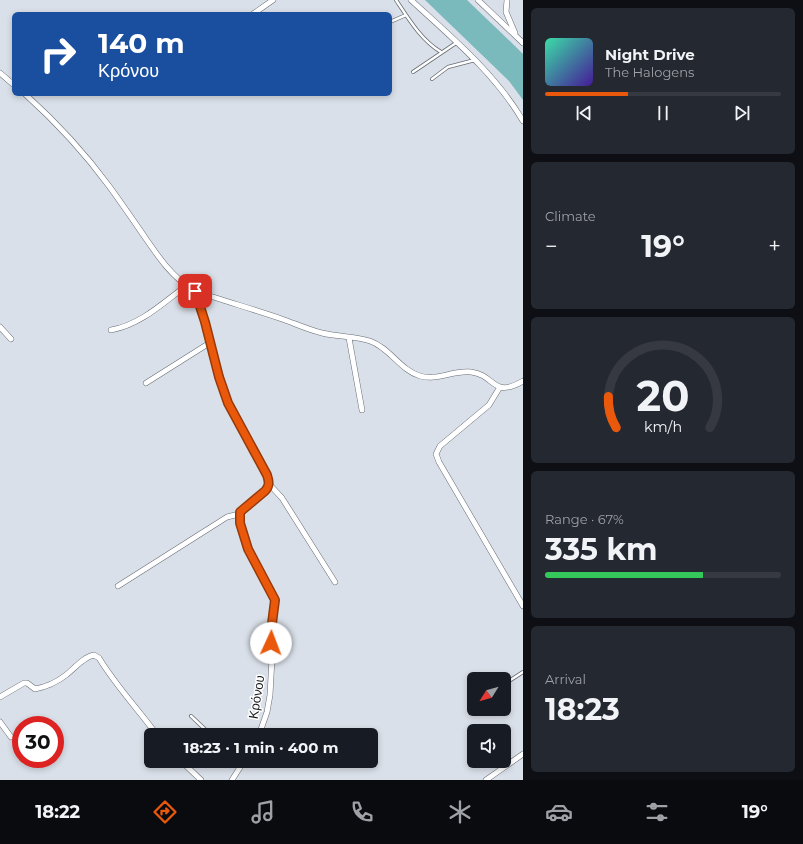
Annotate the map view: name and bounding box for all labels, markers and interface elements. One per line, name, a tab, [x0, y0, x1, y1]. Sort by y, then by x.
text: 140 m	[98, 26, 185, 60]
icon: right	[32, 28, 84, 80]
text: Night Drive	[605, 45, 695, 64]
text: Κρόνου	[98, 60, 159, 82]
text: The Halogens	[605, 64, 694, 80]
icon: previous	[573, 102, 595, 124]
icon: pause	[652, 102, 674, 124]
icon: next	[731, 102, 753, 124]
text: Climate	[545, 208, 596, 224]
text: 19°	[641, 228, 685, 265]
text: −	[545, 233, 558, 260]
text: +	[768, 233, 781, 260]
pin	[178, 274, 212, 308]
icon: arrive	[184, 280, 206, 302]
text: 20	[637, 371, 689, 421]
text: km/h	[644, 418, 682, 436]
text: Range · 67%	[545, 511, 624, 527]
text: 335 km	[545, 531, 657, 568]
position arrow	[250, 622, 292, 664]
text: Arrival	[545, 671, 586, 687]
north arrow	[467, 672, 511, 716]
map controls	[467, 672, 511, 768]
street label: Κρόνου	[245, 674, 267, 720]
text: 18:23	[545, 691, 620, 728]
speed limit sign: 30	[12, 716, 64, 768]
button: sound	[467, 724, 511, 768]
text: 18:23 · 1 min · 400 m	[184, 738, 338, 757]
icon: directions	[151, 798, 179, 826]
icon: music	[249, 798, 277, 826]
icon: phone	[348, 798, 376, 826]
icon: climate	[446, 798, 474, 826]
icon: car	[545, 798, 573, 826]
icon: filters	[643, 798, 671, 826]
text: 18:22	[35, 801, 80, 823]
text: 19°	[742, 801, 768, 823]

